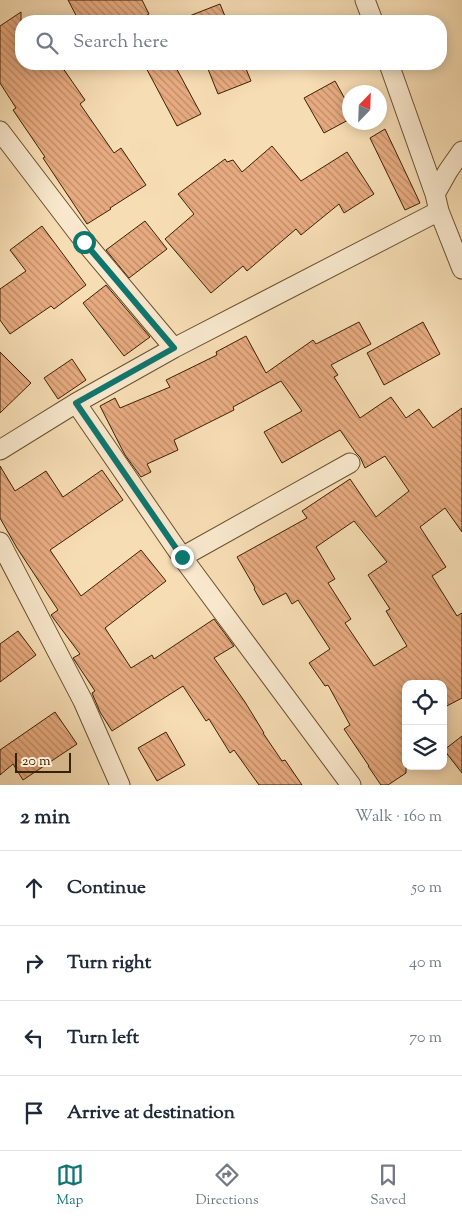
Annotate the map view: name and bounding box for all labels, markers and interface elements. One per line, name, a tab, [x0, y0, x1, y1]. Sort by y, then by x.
search box	[15, 15, 447, 70]
icon: search	[33, 29, 61, 57]
text: Search here	[73, 29, 168, 56]
north arrow	[342, 85, 387, 130]
route start	[73, 231, 96, 254]
route end	[171, 546, 194, 569]
map controls	[402, 680, 447, 770]
button: locate	[402, 680, 447, 725]
button: layers	[402, 725, 447, 770]
scale bar	[15, 750, 71, 773]
text: 20 m	[22, 752, 51, 772]
text: 2 min	[20, 803, 70, 833]
text: Walk · 160 m	[355, 806, 442, 829]
icon: ahead	[20, 874, 48, 902]
text: Continue	[67, 875, 146, 902]
text: 50 m	[411, 877, 442, 900]
icon: right	[20, 949, 48, 977]
text: Turn right	[67, 950, 151, 977]
text: 40 m	[409, 952, 442, 975]
icon: left	[20, 1024, 48, 1052]
text: Turn left	[67, 1025, 139, 1052]
text: 70 m	[409, 1027, 442, 1050]
icon: arrive	[20, 1099, 48, 1127]
text: Arrive at destination	[67, 1100, 235, 1127]
tab: Map	[56, 1161, 84, 1211]
tab: Directions	[195, 1161, 259, 1211]
tab: Saved	[370, 1161, 406, 1211]

